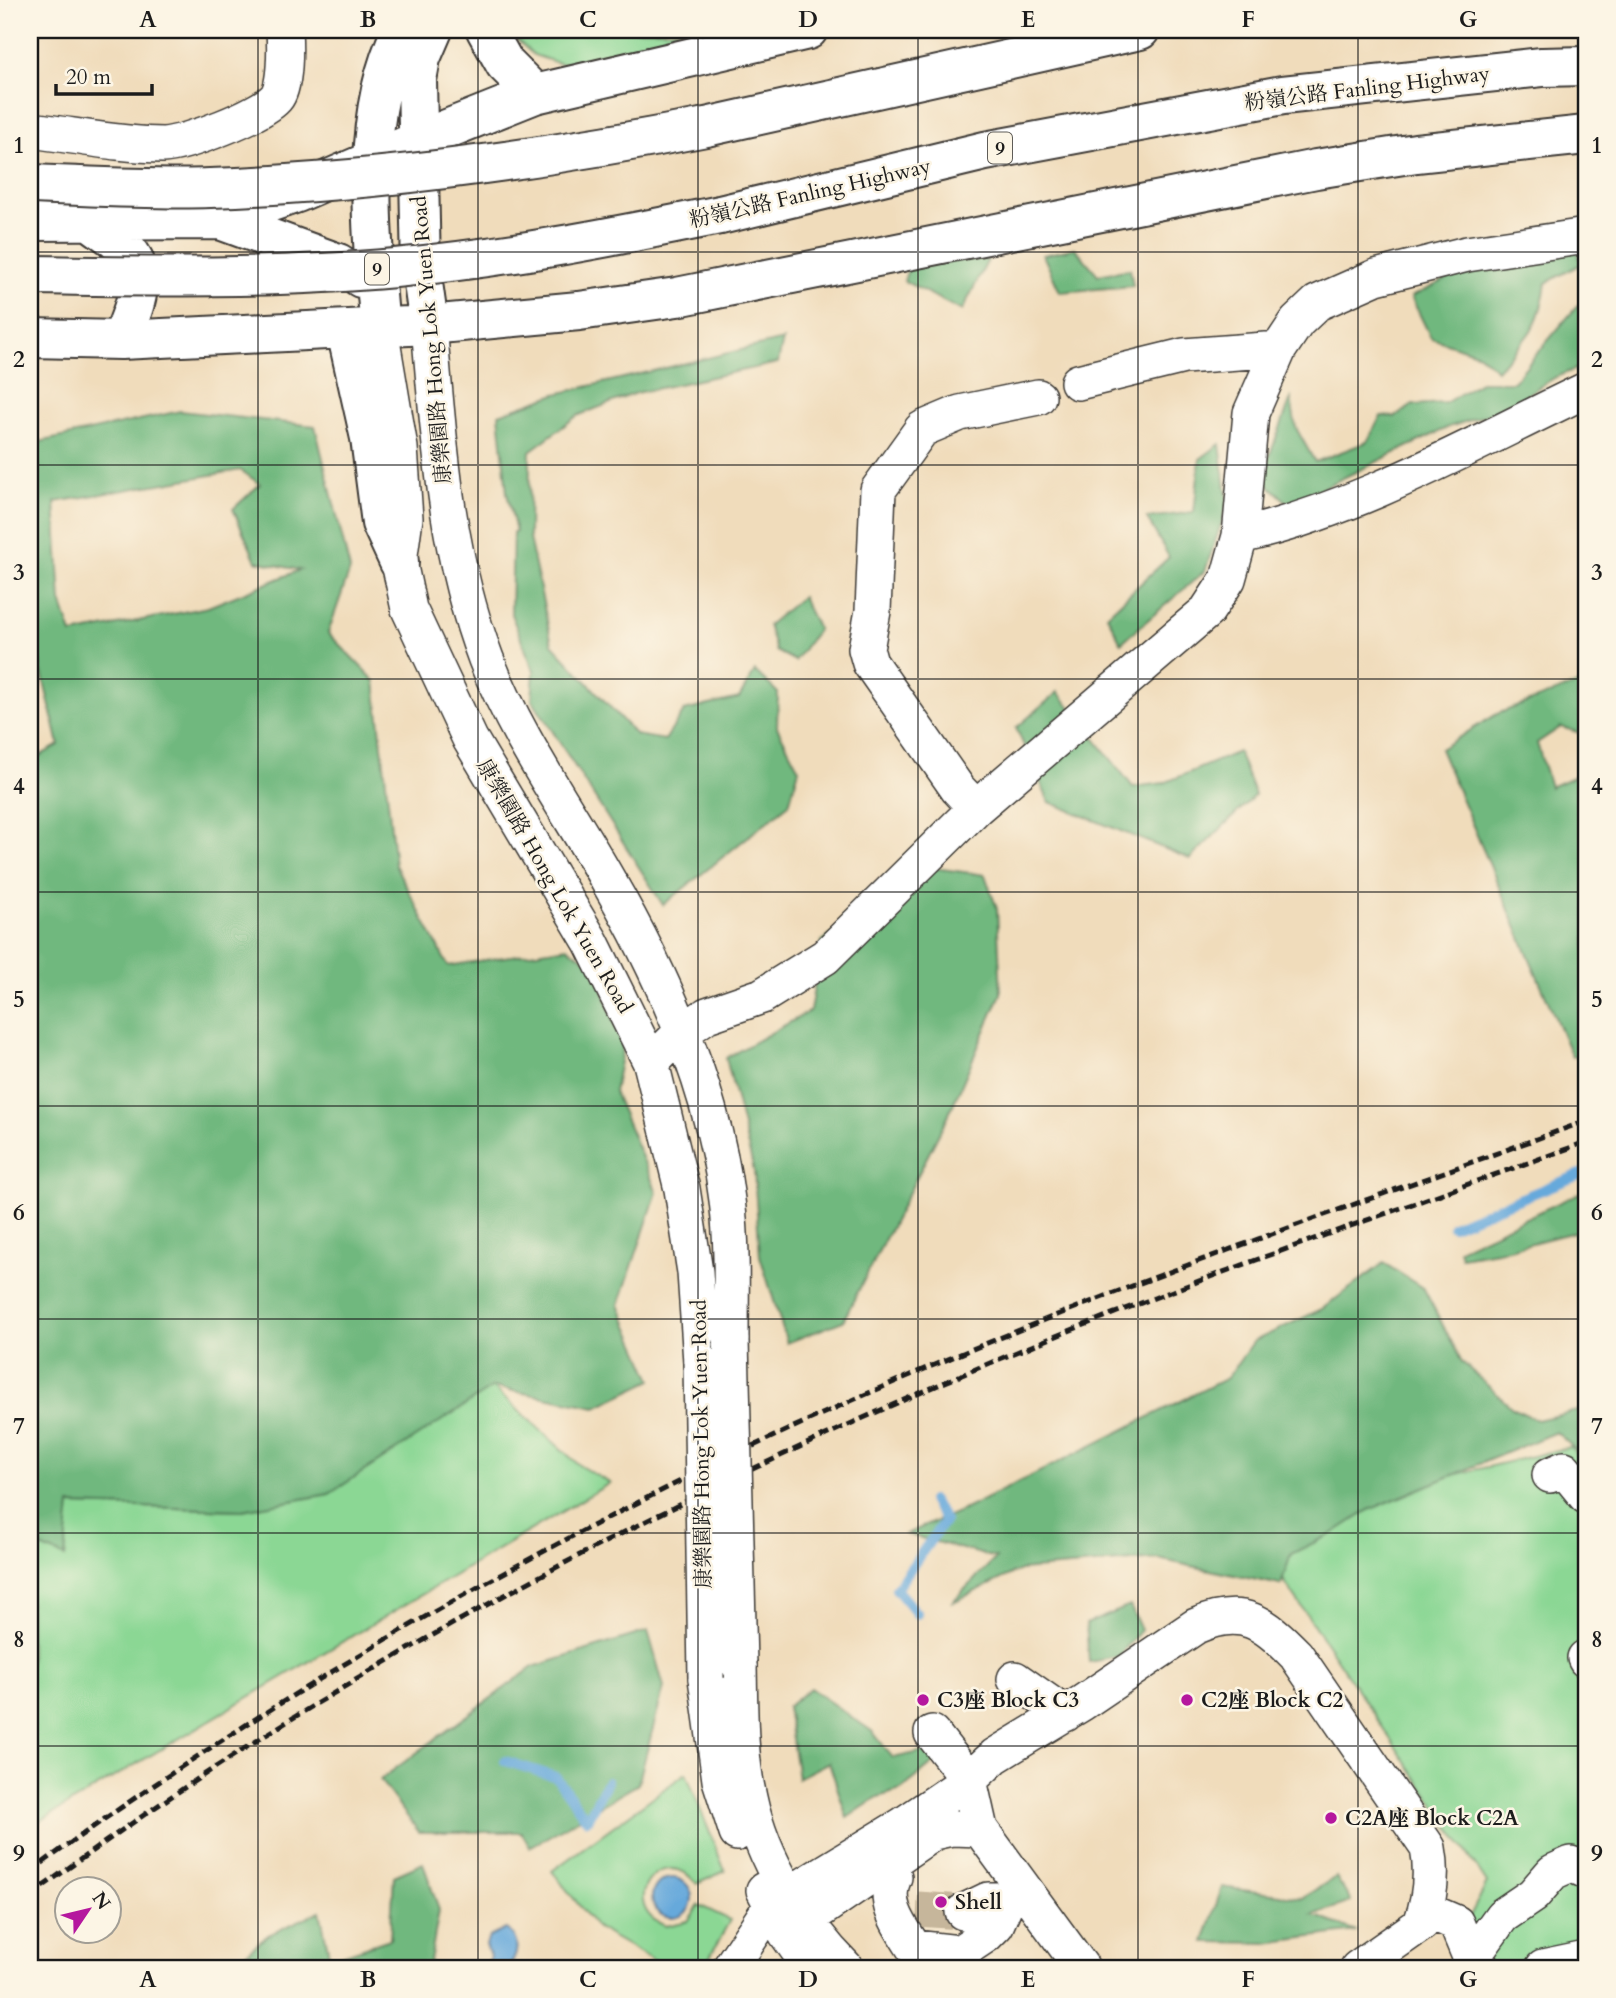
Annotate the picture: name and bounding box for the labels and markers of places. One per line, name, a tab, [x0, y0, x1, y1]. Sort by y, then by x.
place label: C3座 Block C3	[937, 1686, 1079, 1715]
place label: C2座 Block C2	[1201, 1686, 1343, 1715]
marker: C3座 Block C3	[915, 1692, 931, 1708]
marker: C2座 Block C2	[1179, 1692, 1195, 1708]
place label: C2A座 Block C2A	[1345, 1804, 1519, 1833]
marker: C2A座 Block C2A	[1323, 1810, 1339, 1826]
place label: Shell	[955, 1888, 1002, 1917]
marker: Shell	[933, 1894, 949, 1910]

